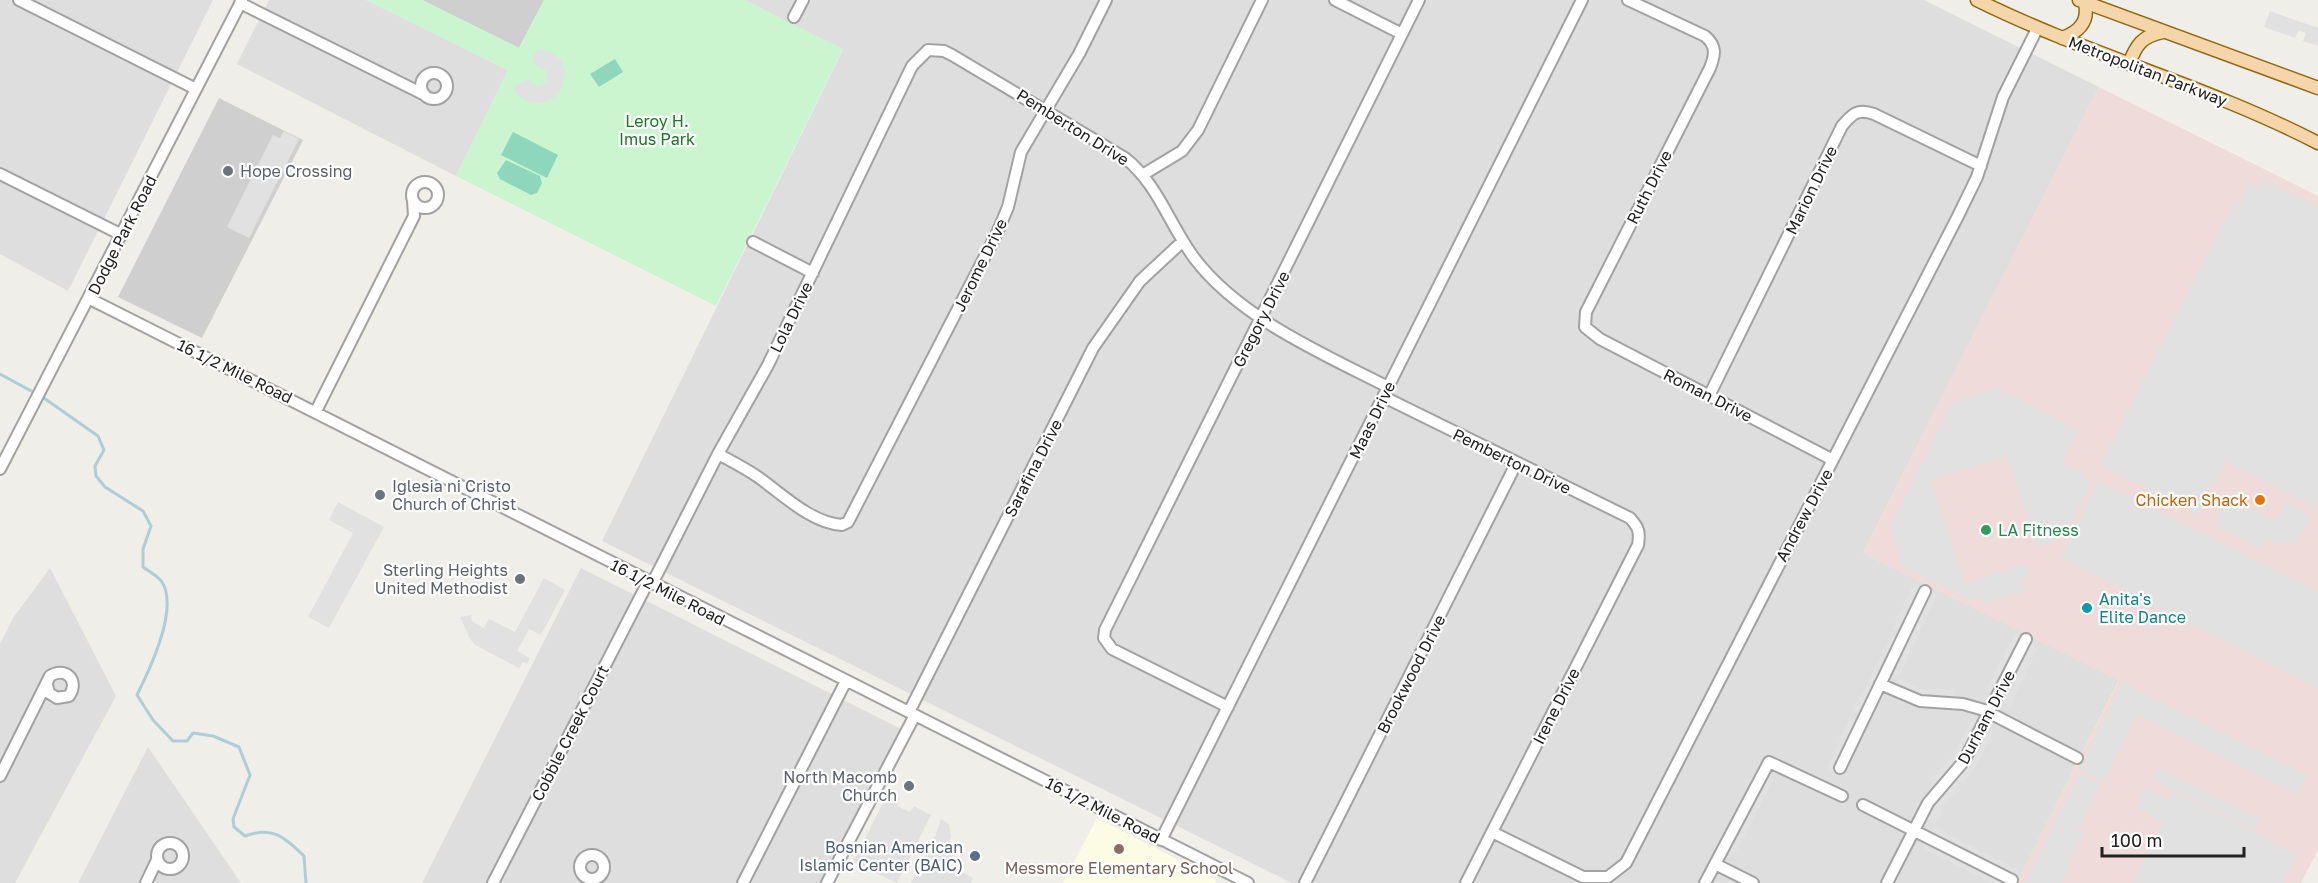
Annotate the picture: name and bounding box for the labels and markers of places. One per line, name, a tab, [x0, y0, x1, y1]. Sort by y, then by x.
place label: Hope Crossing	[240, 161, 352, 181]
marker: Hope Crossing	[221, 164, 235, 178]
place label: Iglesia ni Cristo Church of Christ	[392, 476, 516, 514]
marker: Iglesia ni Cristo Church of Christ	[373, 488, 387, 502]
place label: Chicken Shack	[2136, 490, 2248, 510]
marker: Chicken Shack	[2253, 493, 2267, 507]
place label: LA Fitness	[1998, 520, 2079, 540]
marker: LA Fitness	[1979, 523, 1993, 537]
place label: Sterling Heights United Methodist	[375, 560, 508, 598]
marker: Sterling Heights United Methodist	[513, 572, 527, 586]
place label: Anita's Elite Dance	[2099, 589, 2186, 627]
marker: Anita's Elite Dance	[2080, 601, 2094, 615]
place label: North Macomb Church	[783, 767, 897, 805]
marker: North Macomb Church	[902, 779, 916, 793]
place label: Bosnian American Islamic Center (BAIC)	[799, 837, 963, 875]
marker: Messmore Elementary School	[1112, 842, 1126, 856]
marker: Bosnian American Islamic Center (BAIC)	[968, 849, 982, 863]
place label: Messmore Elementary School	[1005, 858, 1233, 878]

